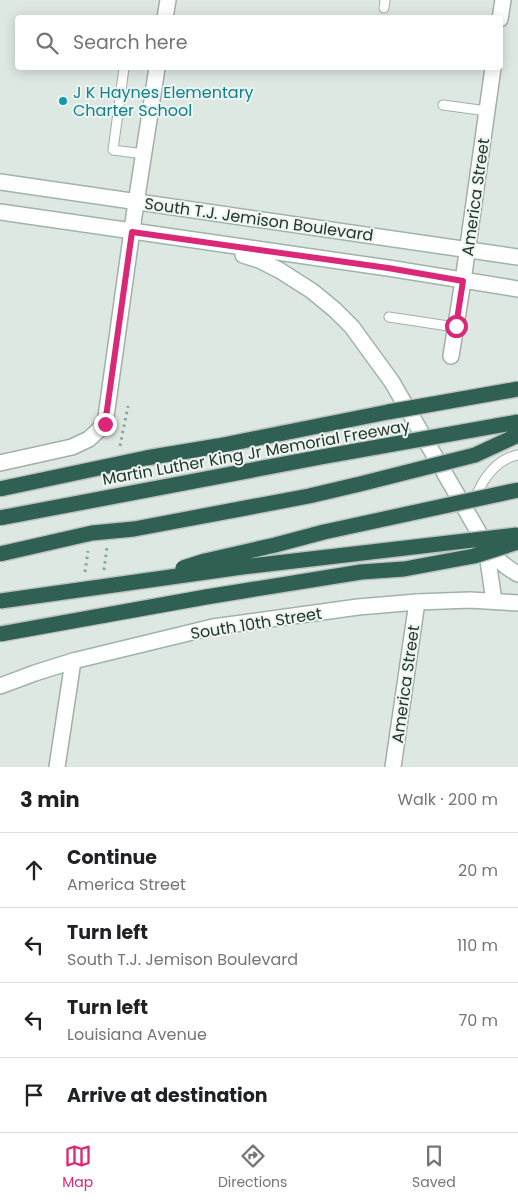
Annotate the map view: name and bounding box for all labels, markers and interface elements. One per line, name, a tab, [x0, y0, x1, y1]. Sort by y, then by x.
search box	[15, 15, 503, 70]
icon: search	[33, 29, 61, 57]
text: Search here	[73, 29, 187, 56]
place label: J K Haynes Elementary Charter School	[73, 81, 254, 122]
marker: J K Haynes Elementary Charter School	[57, 95, 69, 107]
street label: America Street	[456, 137, 495, 257]
street label: South T.J. Jemison Boulevard	[143, 192, 375, 247]
route start	[445, 315, 468, 338]
route end	[94, 413, 117, 436]
street label: Martin Luther King Jr Memorial Freeway	[100, 414, 412, 491]
street label: South 10th Street	[189, 602, 324, 645]
street label: America Street	[386, 624, 425, 744]
text: 3 min	[20, 785, 80, 814]
text: Walk · 200 m	[397, 788, 498, 811]
text: Continue	[67, 844, 157, 871]
icon: ahead	[20, 856, 48, 884]
text: 20 m	[458, 859, 498, 882]
text: America Street	[67, 873, 186, 896]
text: Turn left	[67, 919, 148, 946]
icon: left	[20, 931, 48, 959]
text: 110 m	[457, 934, 498, 957]
text: South T.J. Jemison Boulevard	[67, 948, 298, 971]
text: Turn left	[67, 994, 148, 1021]
icon: left	[20, 1006, 48, 1034]
text: 70 m	[458, 1009, 498, 1032]
text: Louisiana Avenue	[67, 1023, 207, 1046]
icon: arrive	[20, 1081, 48, 1109]
text: Arrive at destination	[67, 1082, 268, 1109]
tab: Map	[62, 1142, 93, 1193]
tab: Directions	[218, 1142, 287, 1193]
tab: Saved	[412, 1142, 456, 1193]

